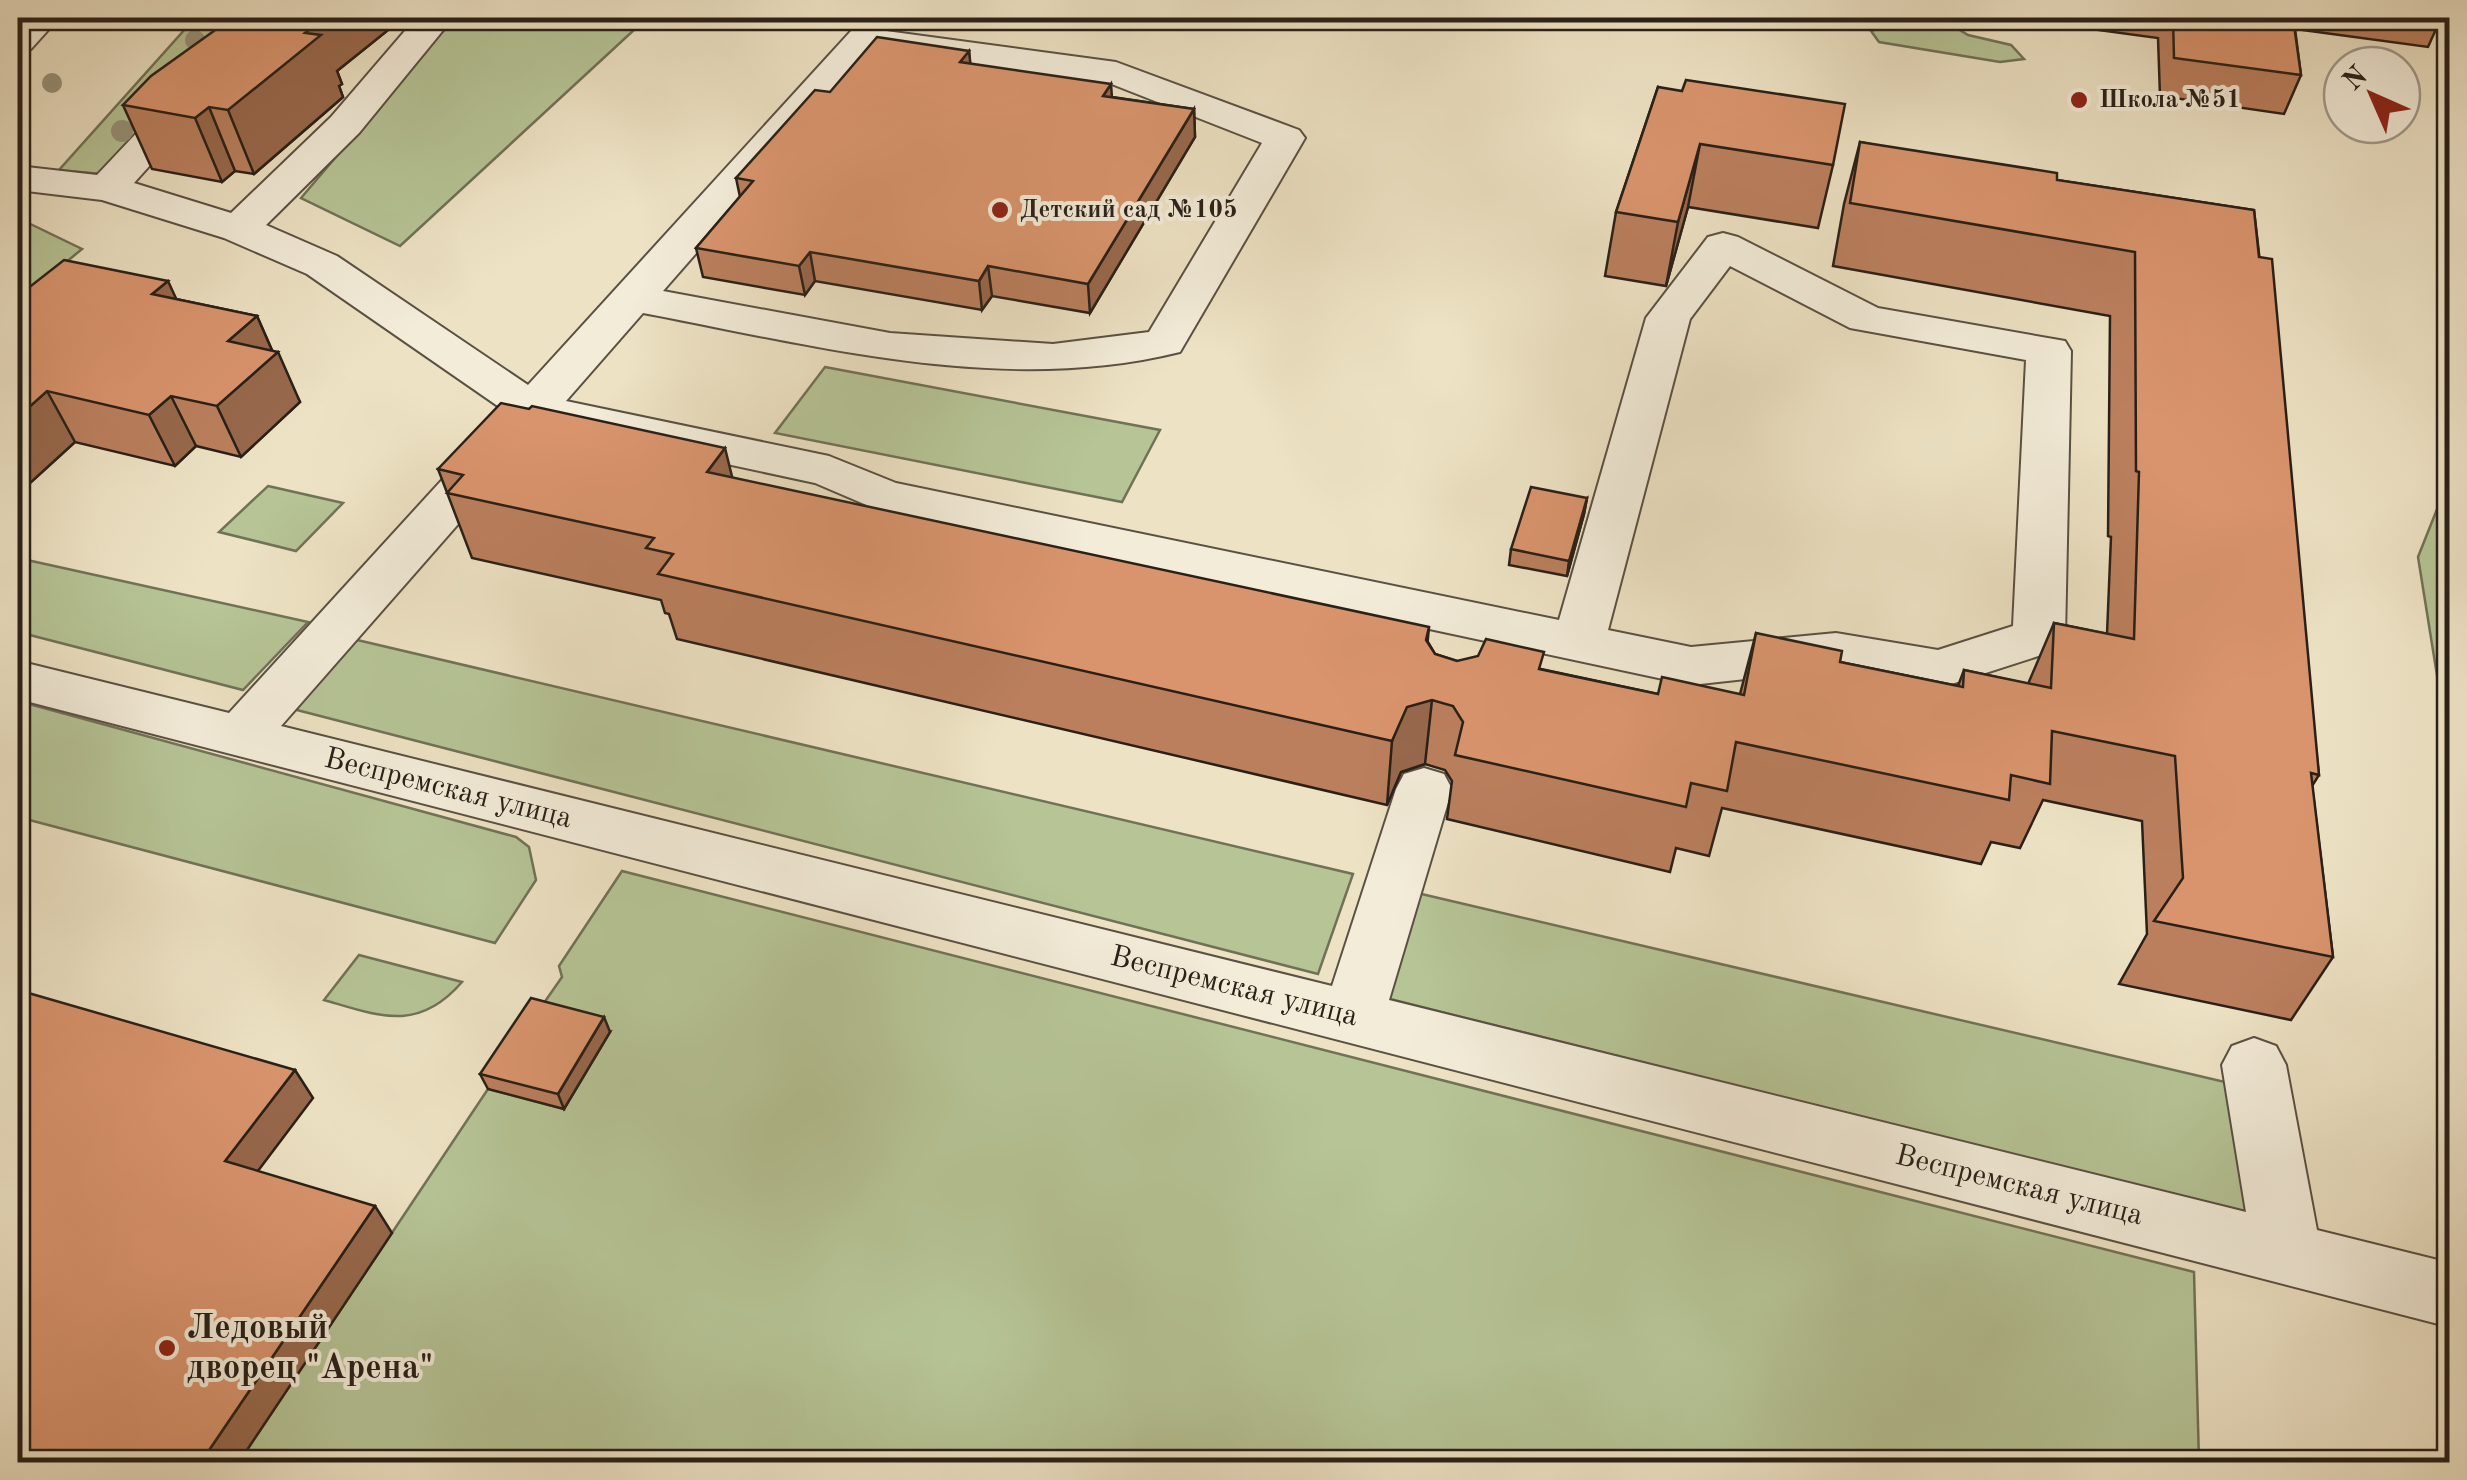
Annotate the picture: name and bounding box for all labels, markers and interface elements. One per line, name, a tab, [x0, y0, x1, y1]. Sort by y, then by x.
north arrow	[2322, 45, 2422, 145]
text: N	[2339, 62, 2374, 97]
place label: Школа №51	[2099, 88, 2241, 113]
marker: Школа №51	[2068, 89, 2090, 111]
place label: Детский сад №105	[1020, 198, 1237, 223]
marker: Детский сад №105	[989, 199, 1011, 221]
street label: Веспремская улица	[321, 744, 575, 834]
street label: Веспремская улица	[1107, 942, 1361, 1032]
street label: Веспремская улица	[1892, 1141, 2146, 1231]
place label: Ледовый дворец "Арена"	[187, 1311, 433, 1386]
marker: Ледовый дворец "Арена"	[156, 1337, 178, 1359]

